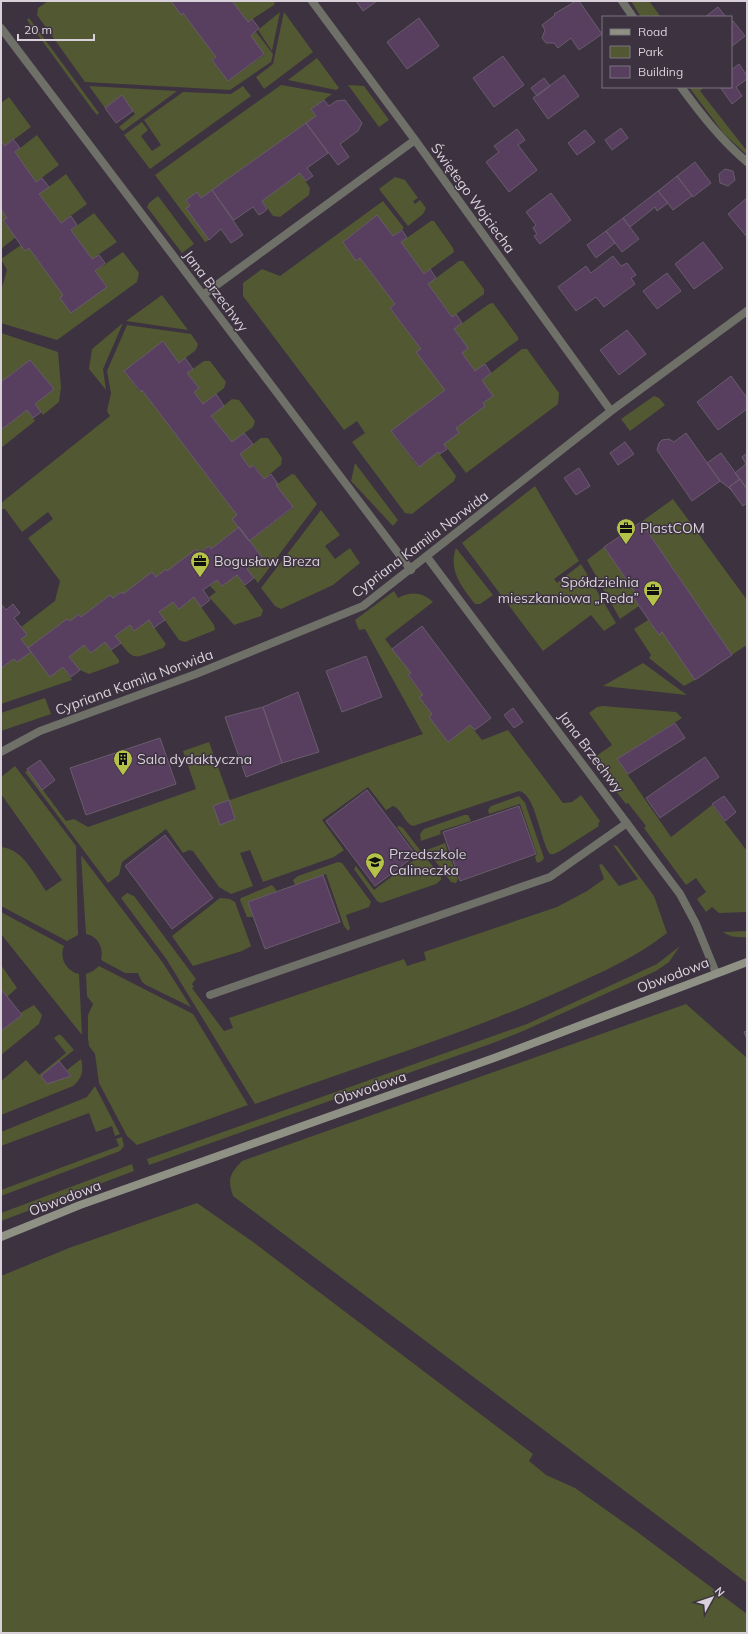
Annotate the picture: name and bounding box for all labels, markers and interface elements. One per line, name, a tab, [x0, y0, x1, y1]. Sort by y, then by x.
scale bar	[18, 16, 94, 42]
legend	[602, 16, 732, 88]
text: 20 m	[24, 22, 52, 37]
text: Road	[638, 24, 667, 39]
text: Park	[638, 44, 664, 59]
text: Building	[638, 64, 683, 79]
street label: Świętego Wojciecha	[427, 139, 519, 257]
street label: Jana Brzechwy	[179, 247, 253, 336]
street label: Cypriana Kamila Norwida	[348, 487, 492, 601]
office icon: PlastCOM	[615, 517, 637, 545]
place label: PlastCOM	[640, 519, 705, 537]
office icon: Bogusław Breza	[189, 550, 211, 578]
place label: Bogusław Breza	[214, 552, 320, 570]
place label: Spółdzielnia mieszkaniowa „Reda”	[498, 573, 639, 607]
office icon: Spółdzielnia mieszkaniowa „Reda”	[642, 579, 664, 607]
street label: Cypriana Kamila Norwida	[53, 645, 215, 719]
street label: Jana Brzechwy	[554, 708, 628, 797]
building icon: Sala dydaktyczna	[112, 748, 134, 776]
place label: Sala dydaktyczna	[137, 750, 252, 768]
place label: Przedszkole Calineczka	[389, 845, 466, 879]
school or university icon: Przedszkole Calineczka	[364, 851, 386, 879]
street label: Obwodowa	[634, 953, 712, 997]
street label: Obwodowa	[331, 1067, 409, 1109]
street label: Obwodowa	[26, 1176, 104, 1220]
north arrow	[692, 1578, 732, 1618]
text: N	[712, 1584, 728, 1599]

